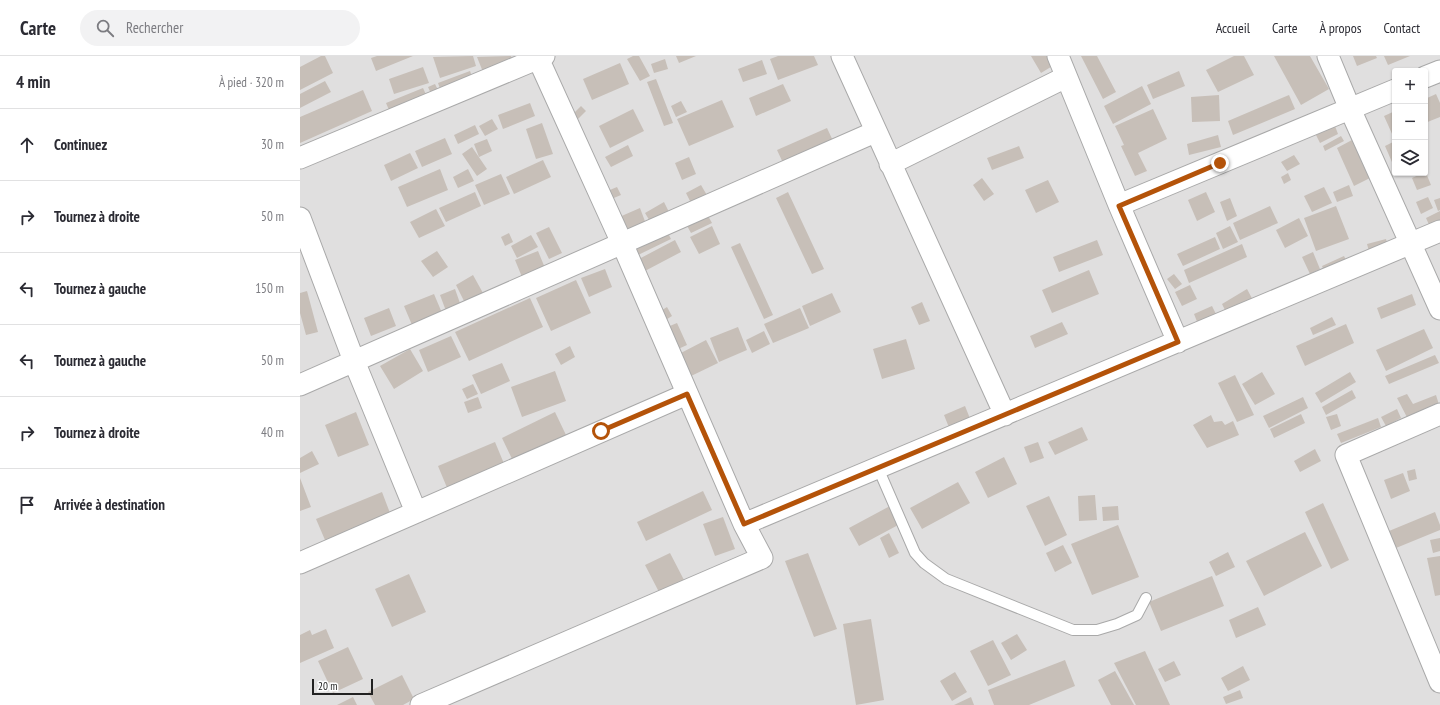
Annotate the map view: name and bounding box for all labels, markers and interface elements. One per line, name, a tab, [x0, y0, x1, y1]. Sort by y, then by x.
search box	[80, 10, 360, 46]
text: Carte	[20, 16, 56, 40]
icon: search	[94, 17, 116, 39]
text: Rechercher	[126, 18, 183, 37]
text: Accueil	[1216, 19, 1250, 37]
text: Carte	[1272, 19, 1298, 37]
text: À propos	[1320, 19, 1362, 37]
text: Contact	[1384, 19, 1420, 37]
map controls	[1392, 68, 1428, 176]
button: +	[1392, 68, 1428, 104]
text: 4 min	[16, 71, 50, 93]
text: À pied · 320 m	[219, 74, 284, 91]
button: −	[1392, 104, 1428, 140]
icon: ahead	[16, 134, 38, 156]
text: Continuez	[54, 135, 107, 154]
text: 30 m	[261, 136, 284, 153]
button: layers	[1392, 140, 1428, 176]
route end	[1211, 154, 1229, 172]
icon: right	[16, 206, 38, 228]
text: Tournez à droite	[54, 207, 140, 226]
text: 50 m	[261, 208, 284, 225]
icon: left	[16, 278, 38, 300]
text: Tournez à gauche	[54, 279, 146, 298]
text: 150 m	[255, 280, 284, 297]
icon: left	[16, 350, 38, 372]
text: Tournez à gauche	[54, 351, 146, 370]
text: 50 m	[261, 352, 284, 369]
icon: right	[16, 422, 38, 444]
route start	[592, 422, 610, 440]
text: Tournez à droite	[54, 423, 140, 442]
text: 40 m	[261, 424, 284, 441]
icon: arrive	[16, 494, 38, 516]
text: Arrivée à destination	[54, 495, 165, 514]
scale bar	[312, 677, 373, 696]
text: 20 m	[318, 679, 337, 693]

